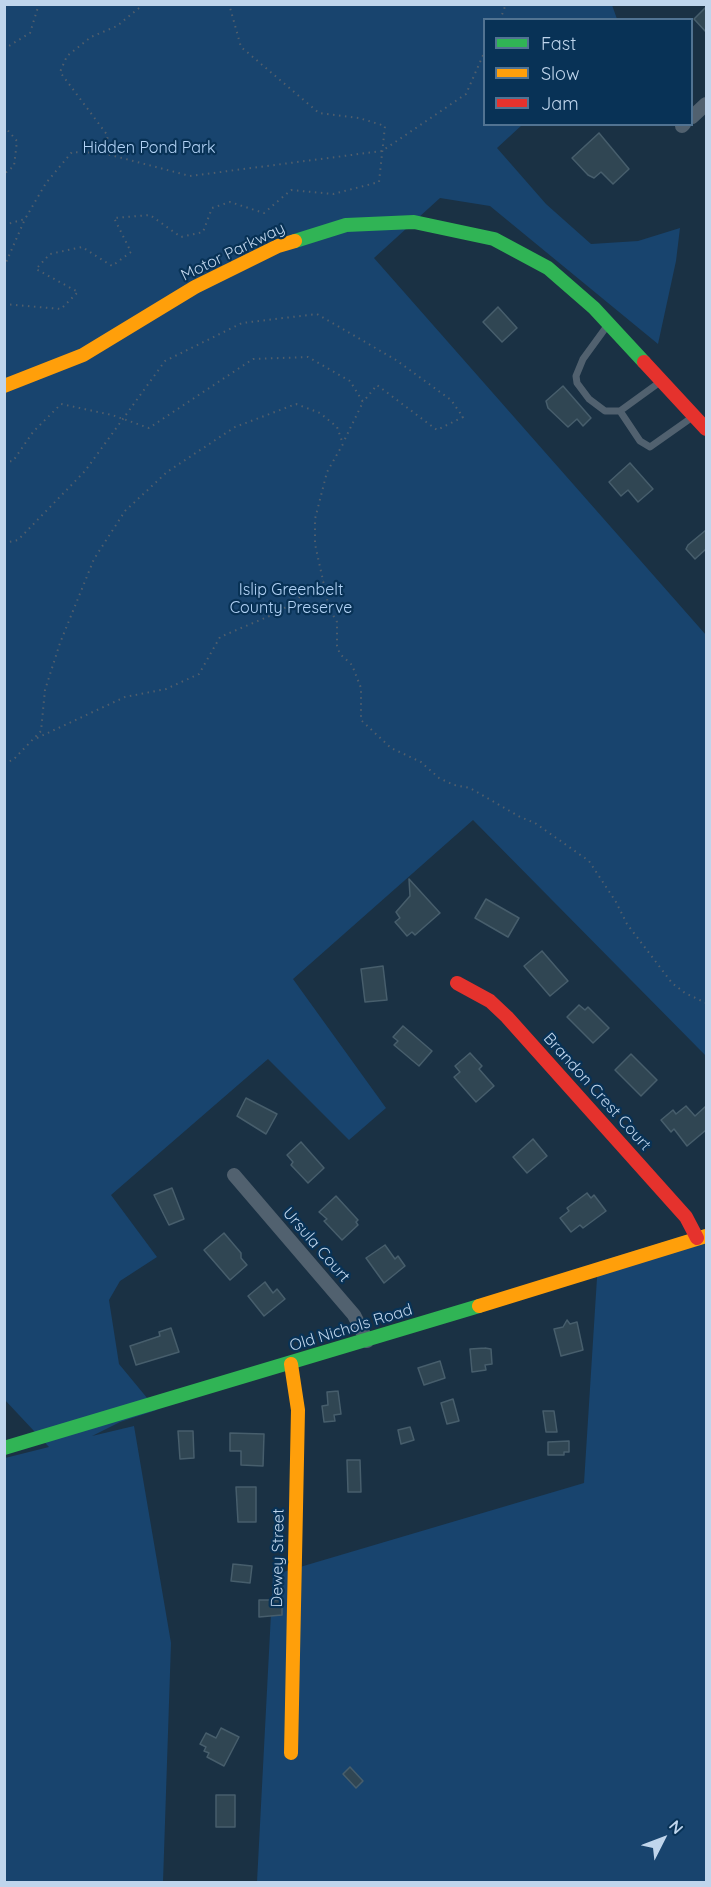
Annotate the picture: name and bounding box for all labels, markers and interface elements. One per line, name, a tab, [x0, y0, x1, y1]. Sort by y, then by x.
legend	[483, 18, 693, 126]
text: Fast	[541, 32, 576, 55]
text: Slow	[541, 62, 579, 85]
text: Jam	[541, 92, 579, 115]
park label: Hidden Pond Park	[82, 138, 216, 158]
street label: Motor Parkway	[178, 219, 288, 285]
park label: Islip Greenbelt County Preserve	[230, 580, 352, 618]
street label: Brandon Crest Court	[539, 1029, 655, 1155]
street label: Ursula Court	[278, 1204, 354, 1286]
street label: Old Nichols Road	[287, 1300, 415, 1356]
street label: Dewey Street	[268, 1508, 288, 1608]
north arrow	[633, 1809, 693, 1869]
text: N	[665, 1816, 688, 1838]

